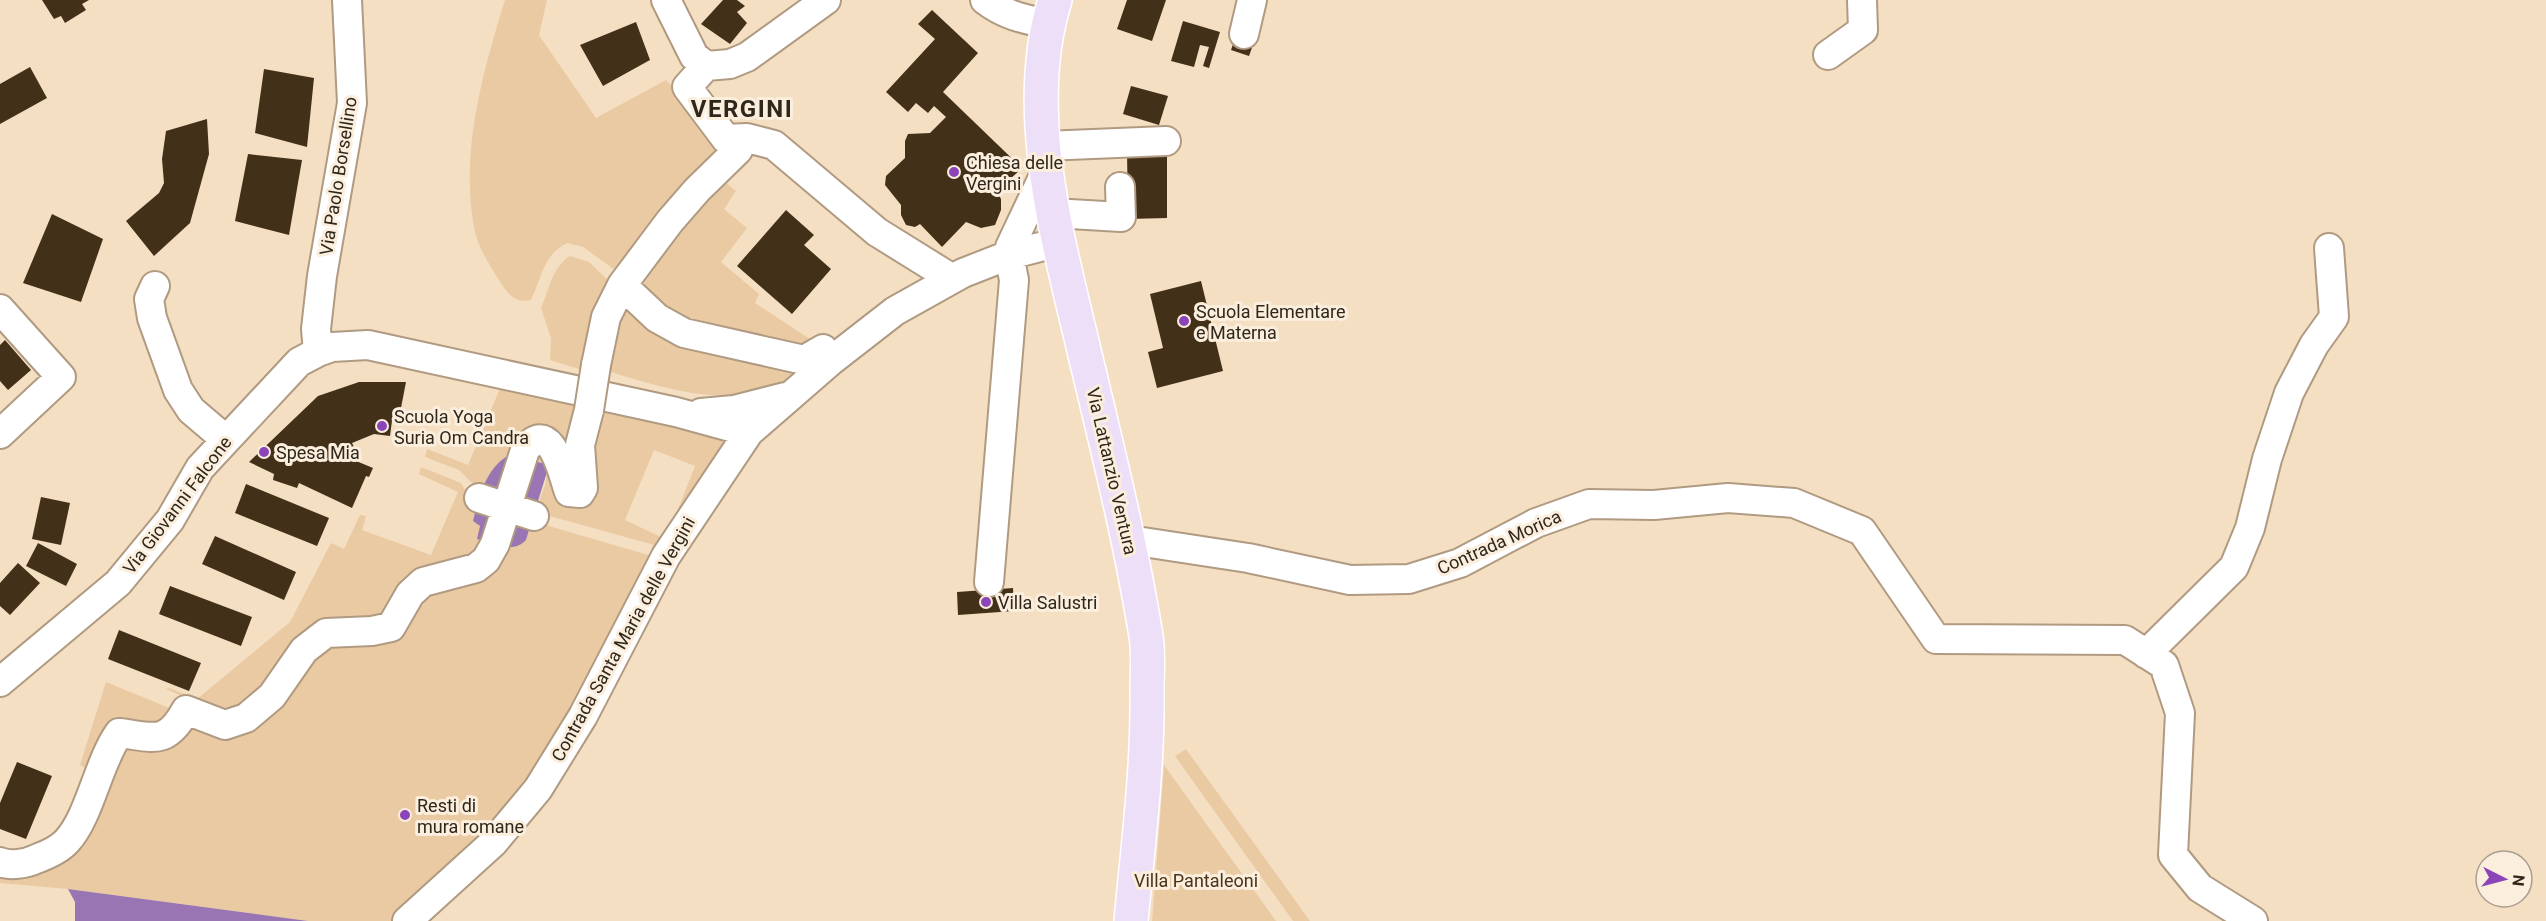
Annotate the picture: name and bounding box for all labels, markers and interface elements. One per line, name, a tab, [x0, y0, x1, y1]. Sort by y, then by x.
street label: Via Paolo Borsellino	[315, 95, 361, 257]
district label: VERGINI	[691, 95, 793, 123]
place label: Chiesa delle Vergini	[966, 152, 1063, 194]
marker: Chiesa delle Vergini	[947, 165, 961, 179]
place label: Scuola Elementare e Materna	[1196, 301, 1346, 343]
marker: Scuola Elementare e Materna	[1177, 314, 1191, 328]
street label: Via Lattanzio Ventura	[1083, 385, 1141, 557]
place label: Scuola Yoga Suria Om Candra	[394, 406, 529, 448]
marker: Scuola Yoga Suria Om Candra	[375, 419, 389, 433]
street label: Via Giovanni Falcone	[118, 432, 236, 578]
place label: Spesa Mia	[276, 442, 360, 463]
marker: Spesa Mia	[257, 445, 271, 459]
street label: Contrada Morica	[1434, 505, 1564, 579]
street label: Contrada Santa Maria delle Vergini	[547, 513, 699, 765]
place label: Villa Salustri	[998, 592, 1097, 613]
marker: Villa Salustri	[979, 595, 993, 609]
place label: Resti di mura romane	[417, 795, 524, 837]
marker: Resti di mura romane	[398, 808, 412, 822]
north arrow	[2474, 849, 2534, 909]
park label: Villa Pantaleoni	[1134, 870, 1258, 891]
text: N	[2508, 874, 2528, 887]

